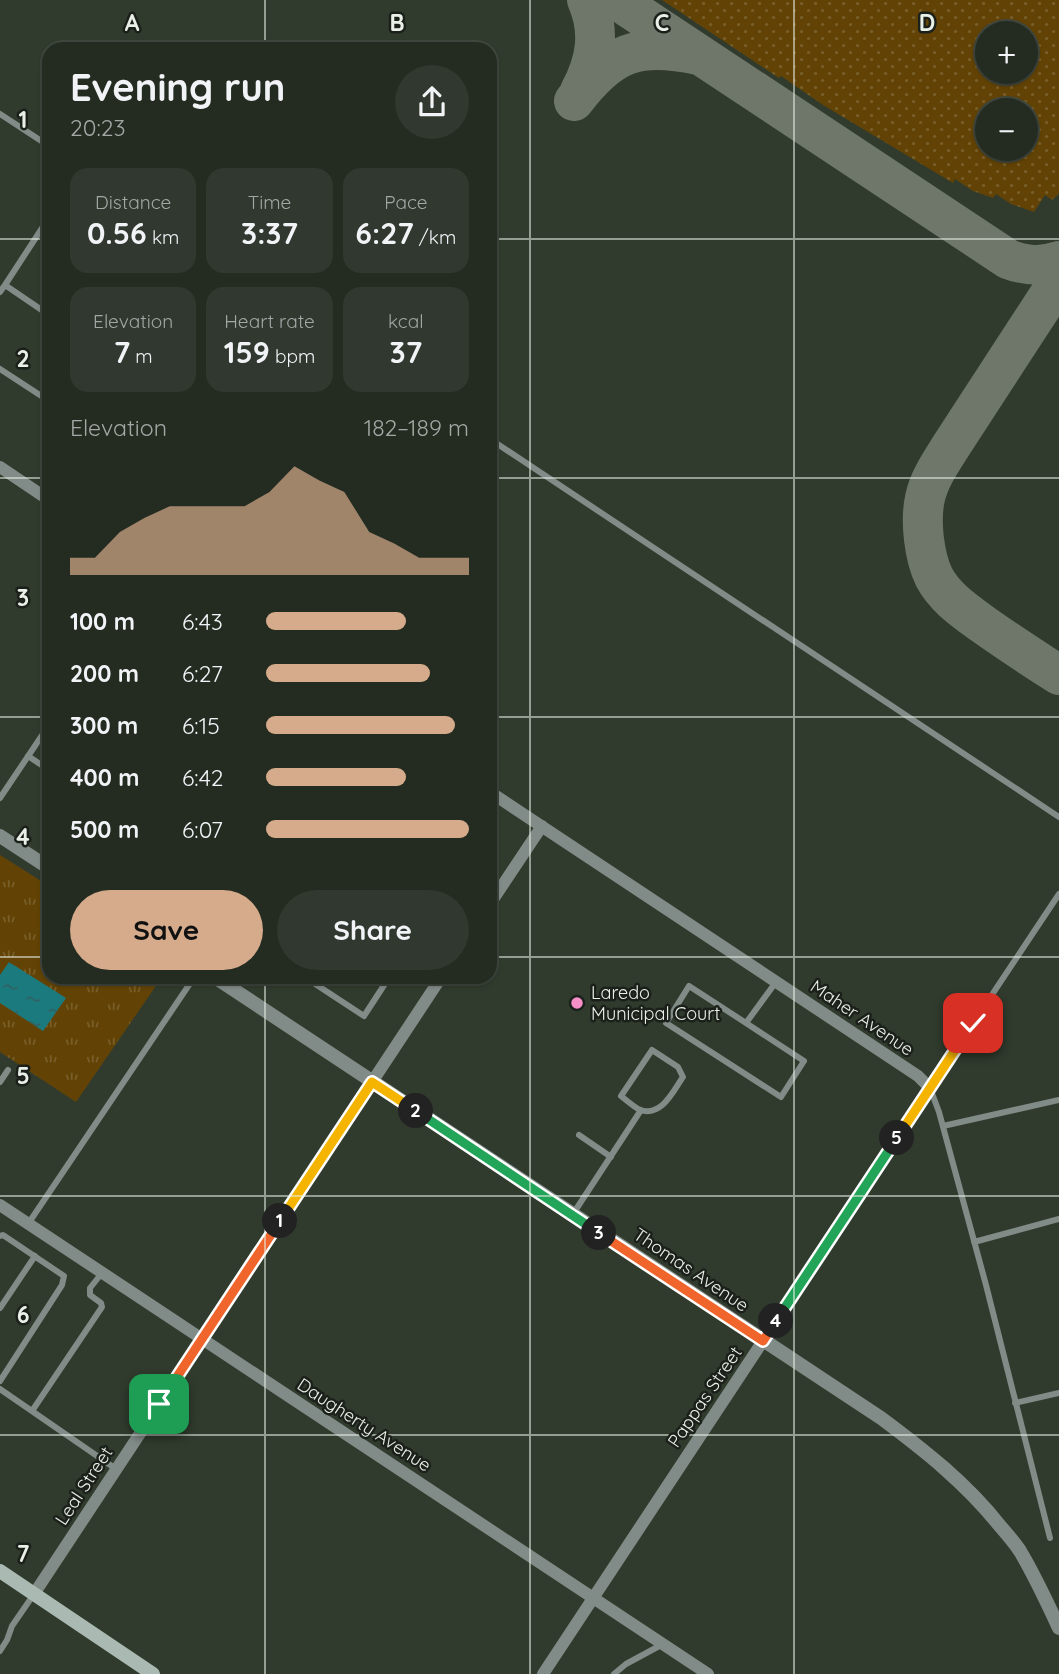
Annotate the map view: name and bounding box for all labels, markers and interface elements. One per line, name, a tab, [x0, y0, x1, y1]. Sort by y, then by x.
text: A	[125, 8, 140, 37]
text: B	[389, 8, 405, 37]
text: C	[655, 8, 669, 37]
text: D	[919, 8, 935, 37]
map controls	[975, 21, 1038, 161]
button: +	[975, 21, 1038, 84]
text: Evening run	[70, 63, 285, 111]
button: share	[395, 65, 469, 139]
button: −	[975, 98, 1038, 161]
text: 1	[19, 105, 27, 134]
text: 20:23	[70, 113, 126, 142]
text: Distance	[95, 190, 171, 214]
text: Time	[248, 190, 291, 214]
text: Pace	[384, 190, 427, 214]
text: 0.56	[87, 214, 147, 252]
text: 3:37	[241, 214, 298, 252]
text: 6:27	[355, 214, 414, 252]
text: km	[147, 225, 179, 249]
text: /km	[414, 225, 456, 249]
text: Elevation	[93, 309, 173, 333]
text: Heart rate	[224, 309, 315, 333]
text: kcal	[388, 309, 424, 333]
text: 7	[114, 333, 130, 371]
text: 159	[224, 333, 270, 371]
text: 37	[390, 333, 422, 371]
text: 2	[16, 344, 30, 373]
text: m	[130, 344, 153, 368]
text: bpm	[270, 344, 315, 368]
text: Elevation	[70, 413, 167, 442]
text: 182–189 m	[364, 413, 469, 442]
text: 3	[17, 583, 29, 612]
text: 100 m	[70, 607, 135, 636]
text: 6:43	[182, 607, 223, 636]
text: 200 m	[70, 659, 139, 688]
text: 6:27	[182, 659, 223, 688]
text: 300 m	[70, 711, 138, 740]
text: 6:15	[182, 711, 220, 740]
text: 400 m	[70, 763, 139, 792]
text: 6:42	[182, 763, 224, 792]
text: 500 m	[70, 815, 139, 844]
text: 6:07	[182, 815, 223, 844]
text: 4	[16, 822, 30, 851]
button: Save	[70, 890, 263, 970]
button: Share	[277, 890, 469, 970]
street label: Maher Avenue	[806, 975, 918, 1061]
place label: Laredo Municipal Court	[591, 981, 720, 1025]
pin	[943, 993, 1003, 1053]
marker: Laredo Municipal Court	[569, 995, 585, 1011]
icon: check	[954, 1004, 992, 1042]
text: 5	[16, 1061, 30, 1090]
pin: 2	[398, 1094, 434, 1128]
text: 2	[410, 1098, 421, 1122]
pin: 5	[880, 1120, 914, 1156]
text: 5	[891, 1125, 902, 1149]
pin: 1	[262, 1204, 298, 1238]
text: 1	[276, 1208, 283, 1232]
pin: 3	[582, 1216, 616, 1250]
text: 3	[593, 1220, 604, 1244]
street label: Thomas Avenue	[629, 1223, 753, 1317]
text: 6	[17, 1300, 29, 1329]
pin: 4	[758, 1304, 794, 1338]
text: 4	[770, 1308, 781, 1332]
street label: Pappas Street	[662, 1342, 747, 1452]
street label: Daugherty Avenue	[293, 1373, 436, 1476]
pin	[129, 1374, 189, 1434]
icon: arrive	[140, 1385, 178, 1423]
street label: Leal Street	[50, 1442, 117, 1529]
text: 7	[17, 1539, 30, 1568]

